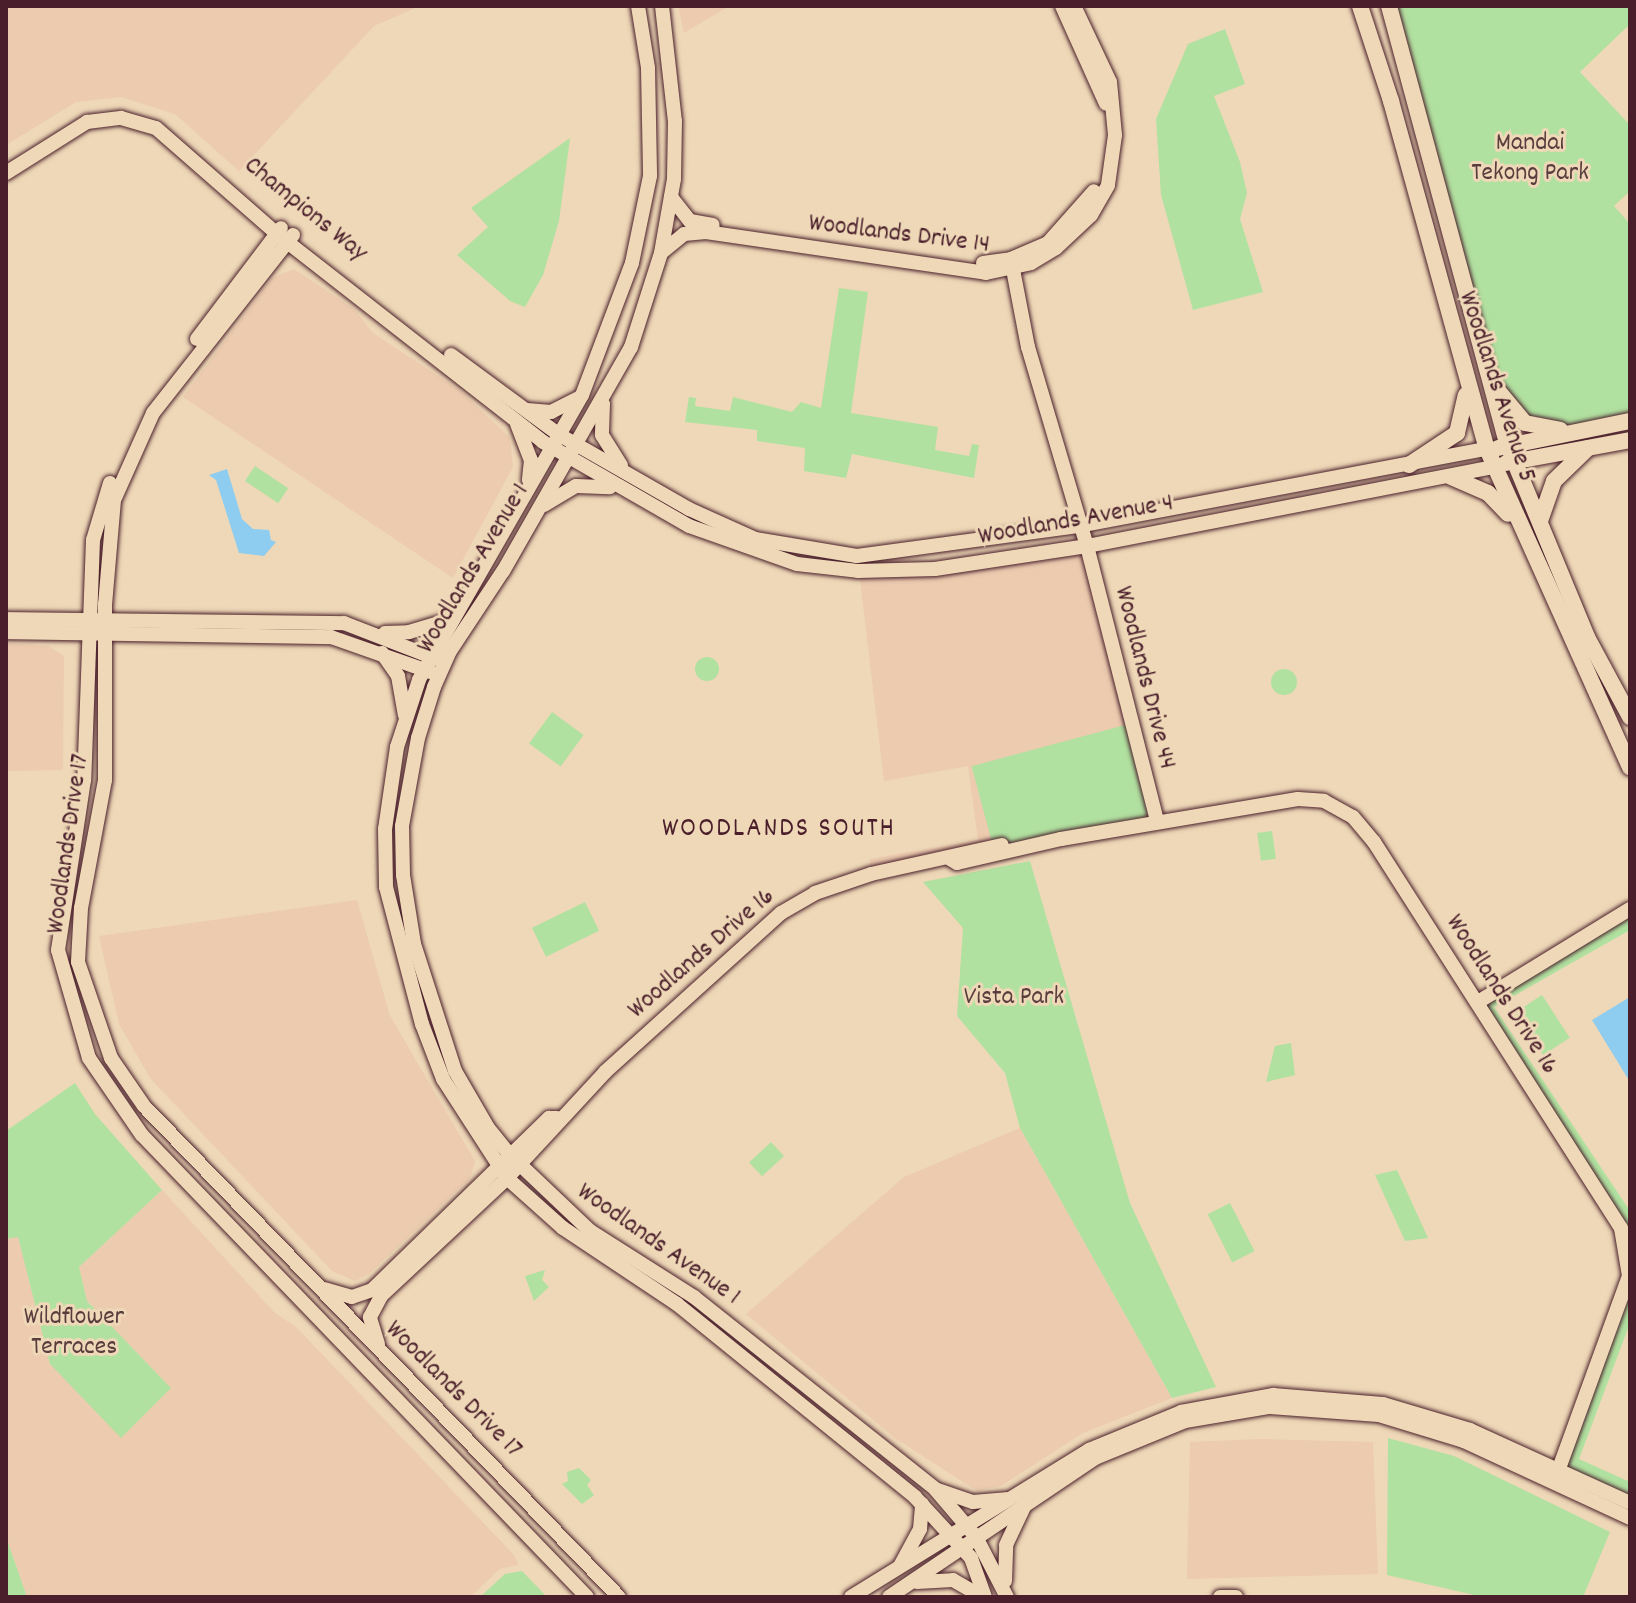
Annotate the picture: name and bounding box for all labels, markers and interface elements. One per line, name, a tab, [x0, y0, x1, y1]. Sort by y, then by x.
park label: Mandai Tekong Park	[1471, 128, 1589, 190]
street label: Champions Way	[237, 151, 373, 269]
street label: Woodlands Drive 14	[807, 208, 991, 262]
street label: Woodlands Avenue 5	[1450, 288, 1542, 486]
street label: Woodlands Avenue 1	[411, 478, 537, 660]
street label: Woodlands Avenue 4	[976, 488, 1176, 554]
street label: Woodlands Drive 44	[1106, 583, 1182, 773]
street label: Woodlands Drive 17	[41, 752, 97, 936]
district label: WOODLANDS SOUTH	[662, 813, 896, 847]
street label: Woodlands Drive 16	[622, 882, 782, 1026]
street label: Woodlands Drive 16	[1438, 909, 1564, 1081]
park label: Vista Park	[964, 982, 1064, 1014]
street label: Woodlands Avenue 1	[570, 1177, 746, 1313]
park label: Wildflower Terraces	[24, 1302, 124, 1364]
street label: Woodlands Drive 17	[378, 1315, 528, 1465]

